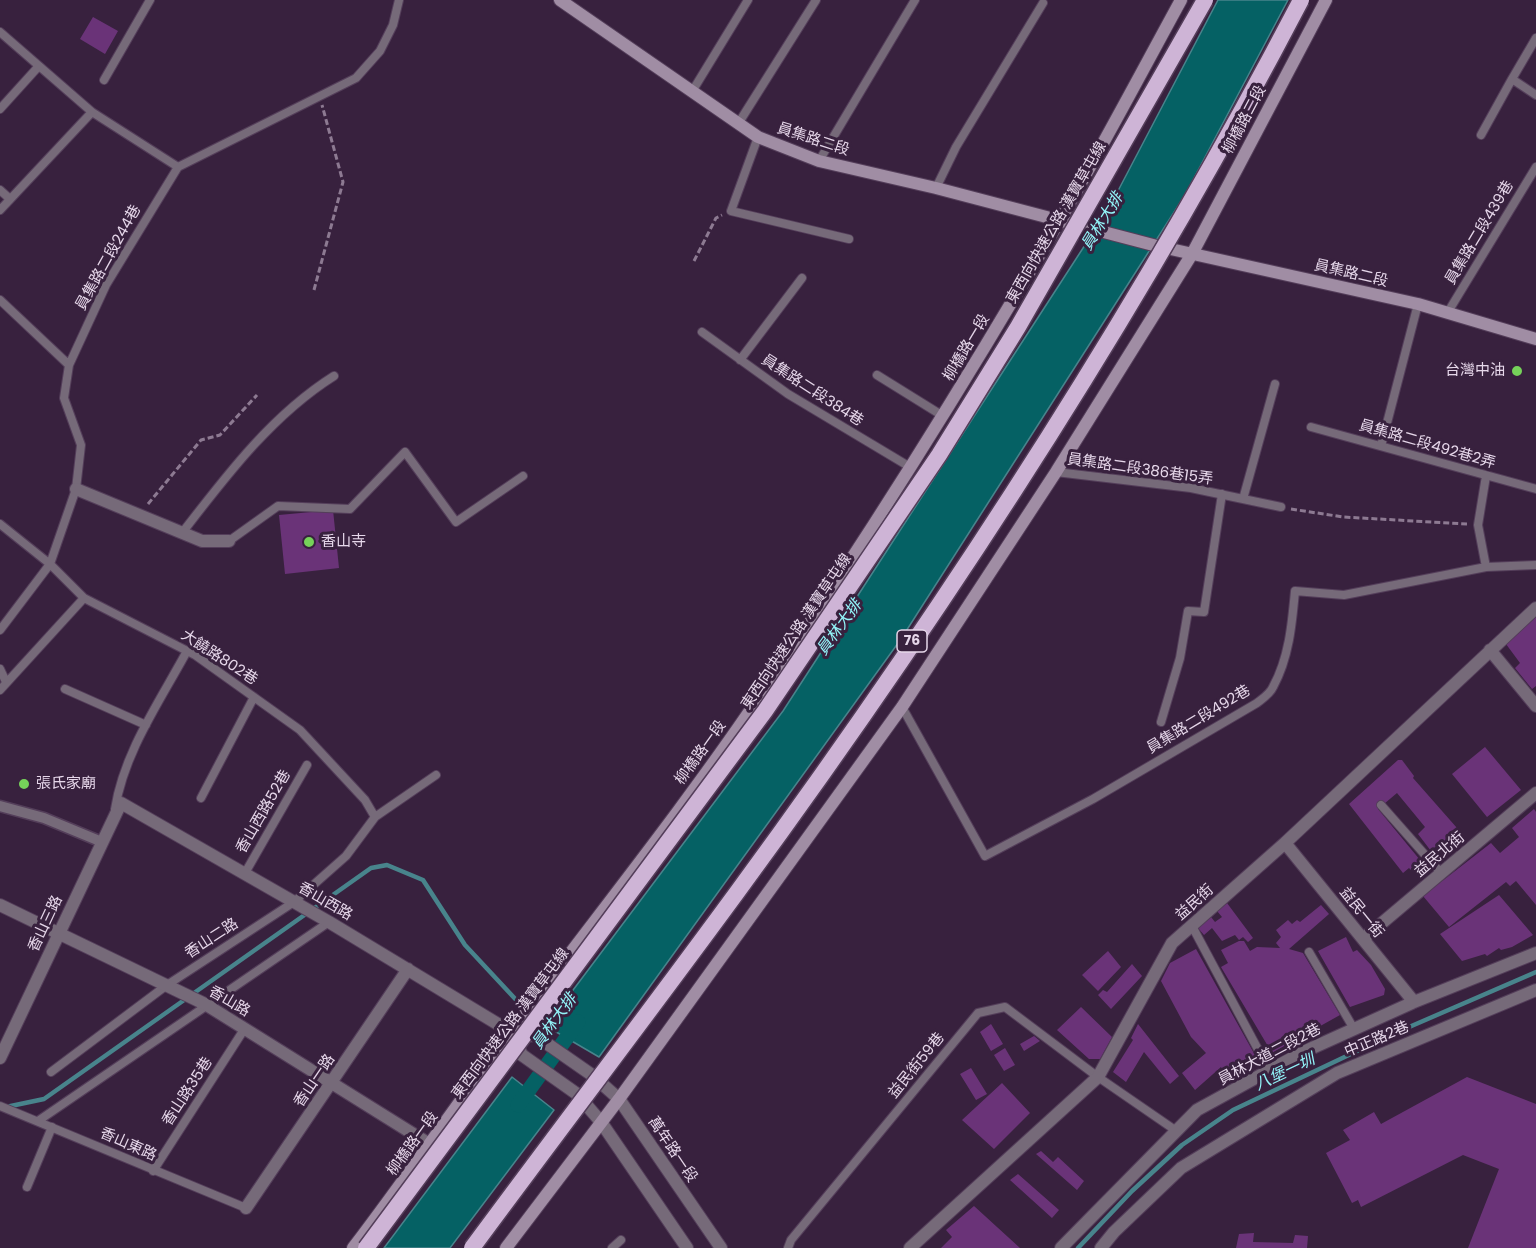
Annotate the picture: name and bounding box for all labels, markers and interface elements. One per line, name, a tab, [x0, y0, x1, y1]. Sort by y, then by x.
street label: 柳橋路二段	[1219, 83, 1271, 157]
street label: 員集路二段	[775, 120, 851, 160]
street label: 東西向快速公路 漢寶草屯線	[1003, 139, 1111, 307]
street label: 員集路二段439巷	[1442, 178, 1518, 288]
water label: 員林大排	[1078, 190, 1128, 254]
street label: 員集路二段244巷	[73, 202, 145, 314]
street label: 員集路二段	[1312, 257, 1390, 291]
street label: 柳橋路一段	[940, 311, 994, 385]
street label: 員集路二段384巷	[758, 351, 866, 431]
place label: 台灣中油	[1445, 362, 1505, 380]
marker: 台灣中油	[1510, 364, 1524, 378]
street label: 員集路二段492巷2弄	[1357, 417, 1497, 473]
street label: 員集路二段386巷15弄	[1066, 451, 1214, 489]
place label: 香山寺	[321, 533, 366, 551]
marker: 香山寺	[302, 535, 316, 549]
street label: 東西向快速公路 漢寶草屯線	[738, 551, 856, 713]
water label: 員林大排	[813, 596, 867, 660]
street label: 大饒路802巷	[177, 627, 261, 689]
road number: 76	[897, 630, 927, 652]
street label: 員集路二段492巷	[1144, 682, 1254, 758]
street label: 柳橋路一段	[672, 717, 730, 789]
street label: 香山西路52巷	[233, 767, 295, 857]
place label: 張氏家廟	[36, 775, 96, 793]
marker: 張氏家廟	[17, 777, 31, 791]
street label: 益民北街	[1411, 829, 1469, 881]
street label: 香山西路	[295, 879, 355, 925]
street label: 益民街	[1172, 881, 1218, 925]
street label: 益民一街	[1335, 884, 1387, 942]
street label: 香山三路	[25, 893, 67, 955]
street label: 香山二路	[182, 915, 242, 963]
street label: 東西向快速公路 漢寶草屯線	[448, 945, 574, 1103]
street label: 香山路	[205, 983, 253, 1021]
water label: 員林大排	[528, 990, 582, 1054]
street label: 中正路2巷	[1342, 1018, 1412, 1062]
street label: 員林大道二段2巷	[1216, 1020, 1324, 1090]
street label: 益民街59巷	[885, 1030, 949, 1102]
street label: 香山一路	[291, 1051, 339, 1111]
water label: 八堡一圳	[1252, 1051, 1318, 1095]
street label: 香山路35巷	[159, 1054, 217, 1130]
street label: 柳橋路一段	[384, 1108, 442, 1180]
street label: 萬年路一段	[644, 1114, 700, 1186]
street label: 香山東路	[97, 1125, 159, 1165]

